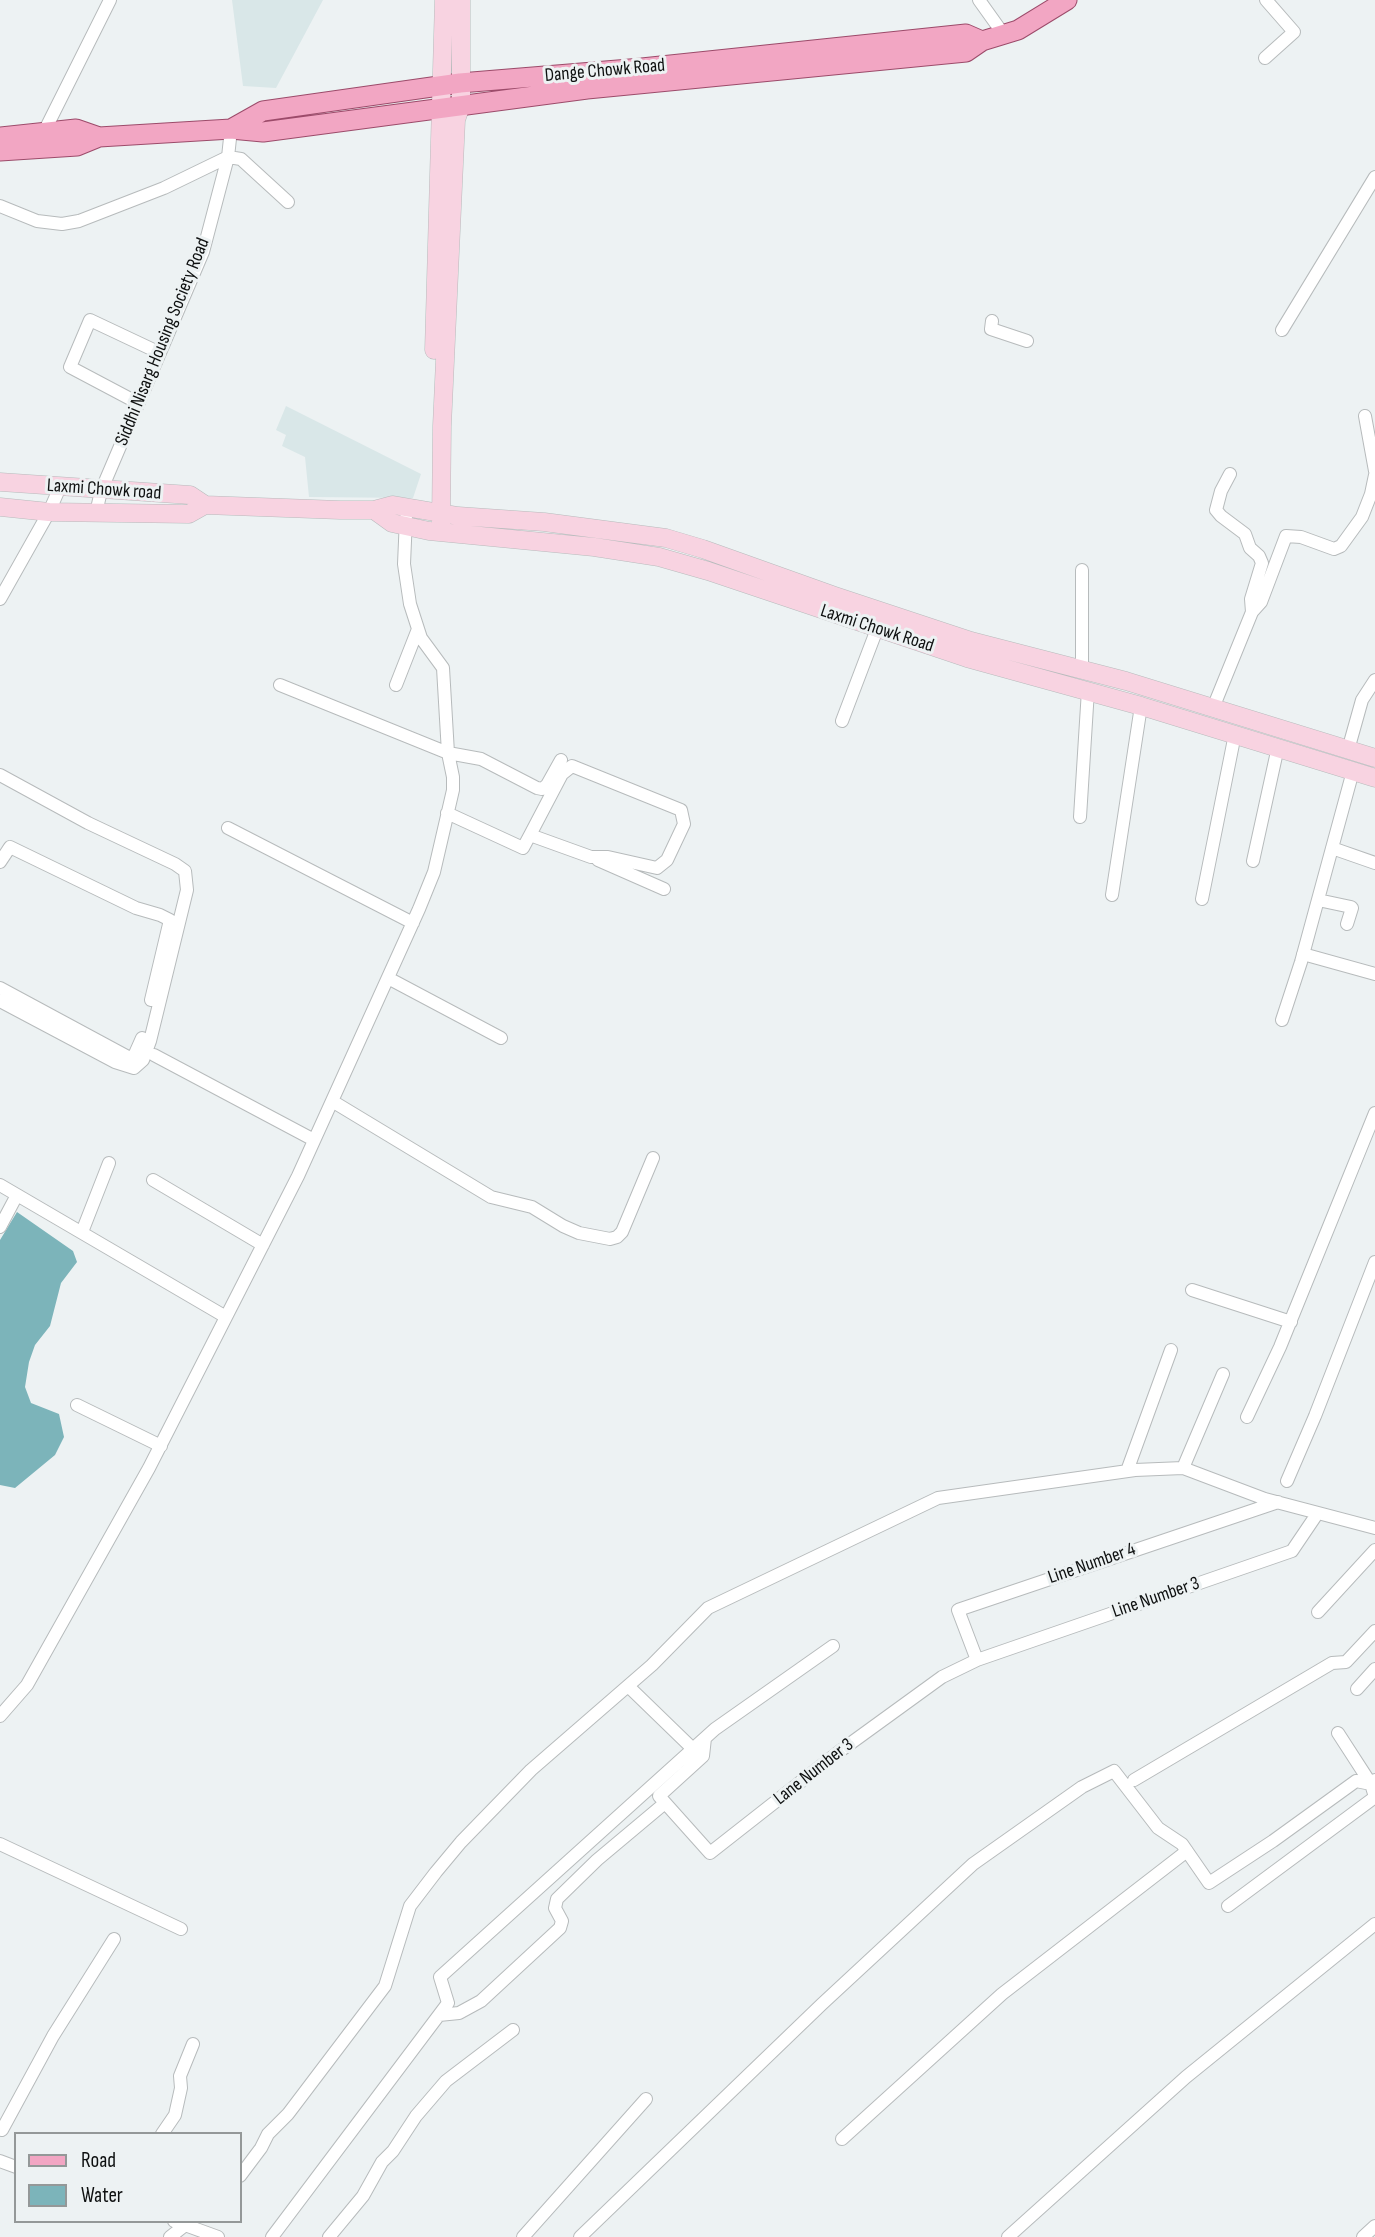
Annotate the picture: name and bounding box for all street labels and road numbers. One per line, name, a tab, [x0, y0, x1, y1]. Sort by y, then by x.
street label: Dange Chowk Road	[544, 54, 666, 88]
street label: Siddhi Nisarg Housing Society Road	[111, 235, 215, 449]
street label: Laxmi Chowk road	[46, 475, 162, 505]
street label: Laxmi Chowk Road	[817, 600, 937, 658]
street label: Line Number 4	[1045, 1538, 1139, 1590]
street label: Line Number 3	[1109, 1572, 1203, 1624]
street label: Lane Number 3	[770, 1734, 858, 1810]

